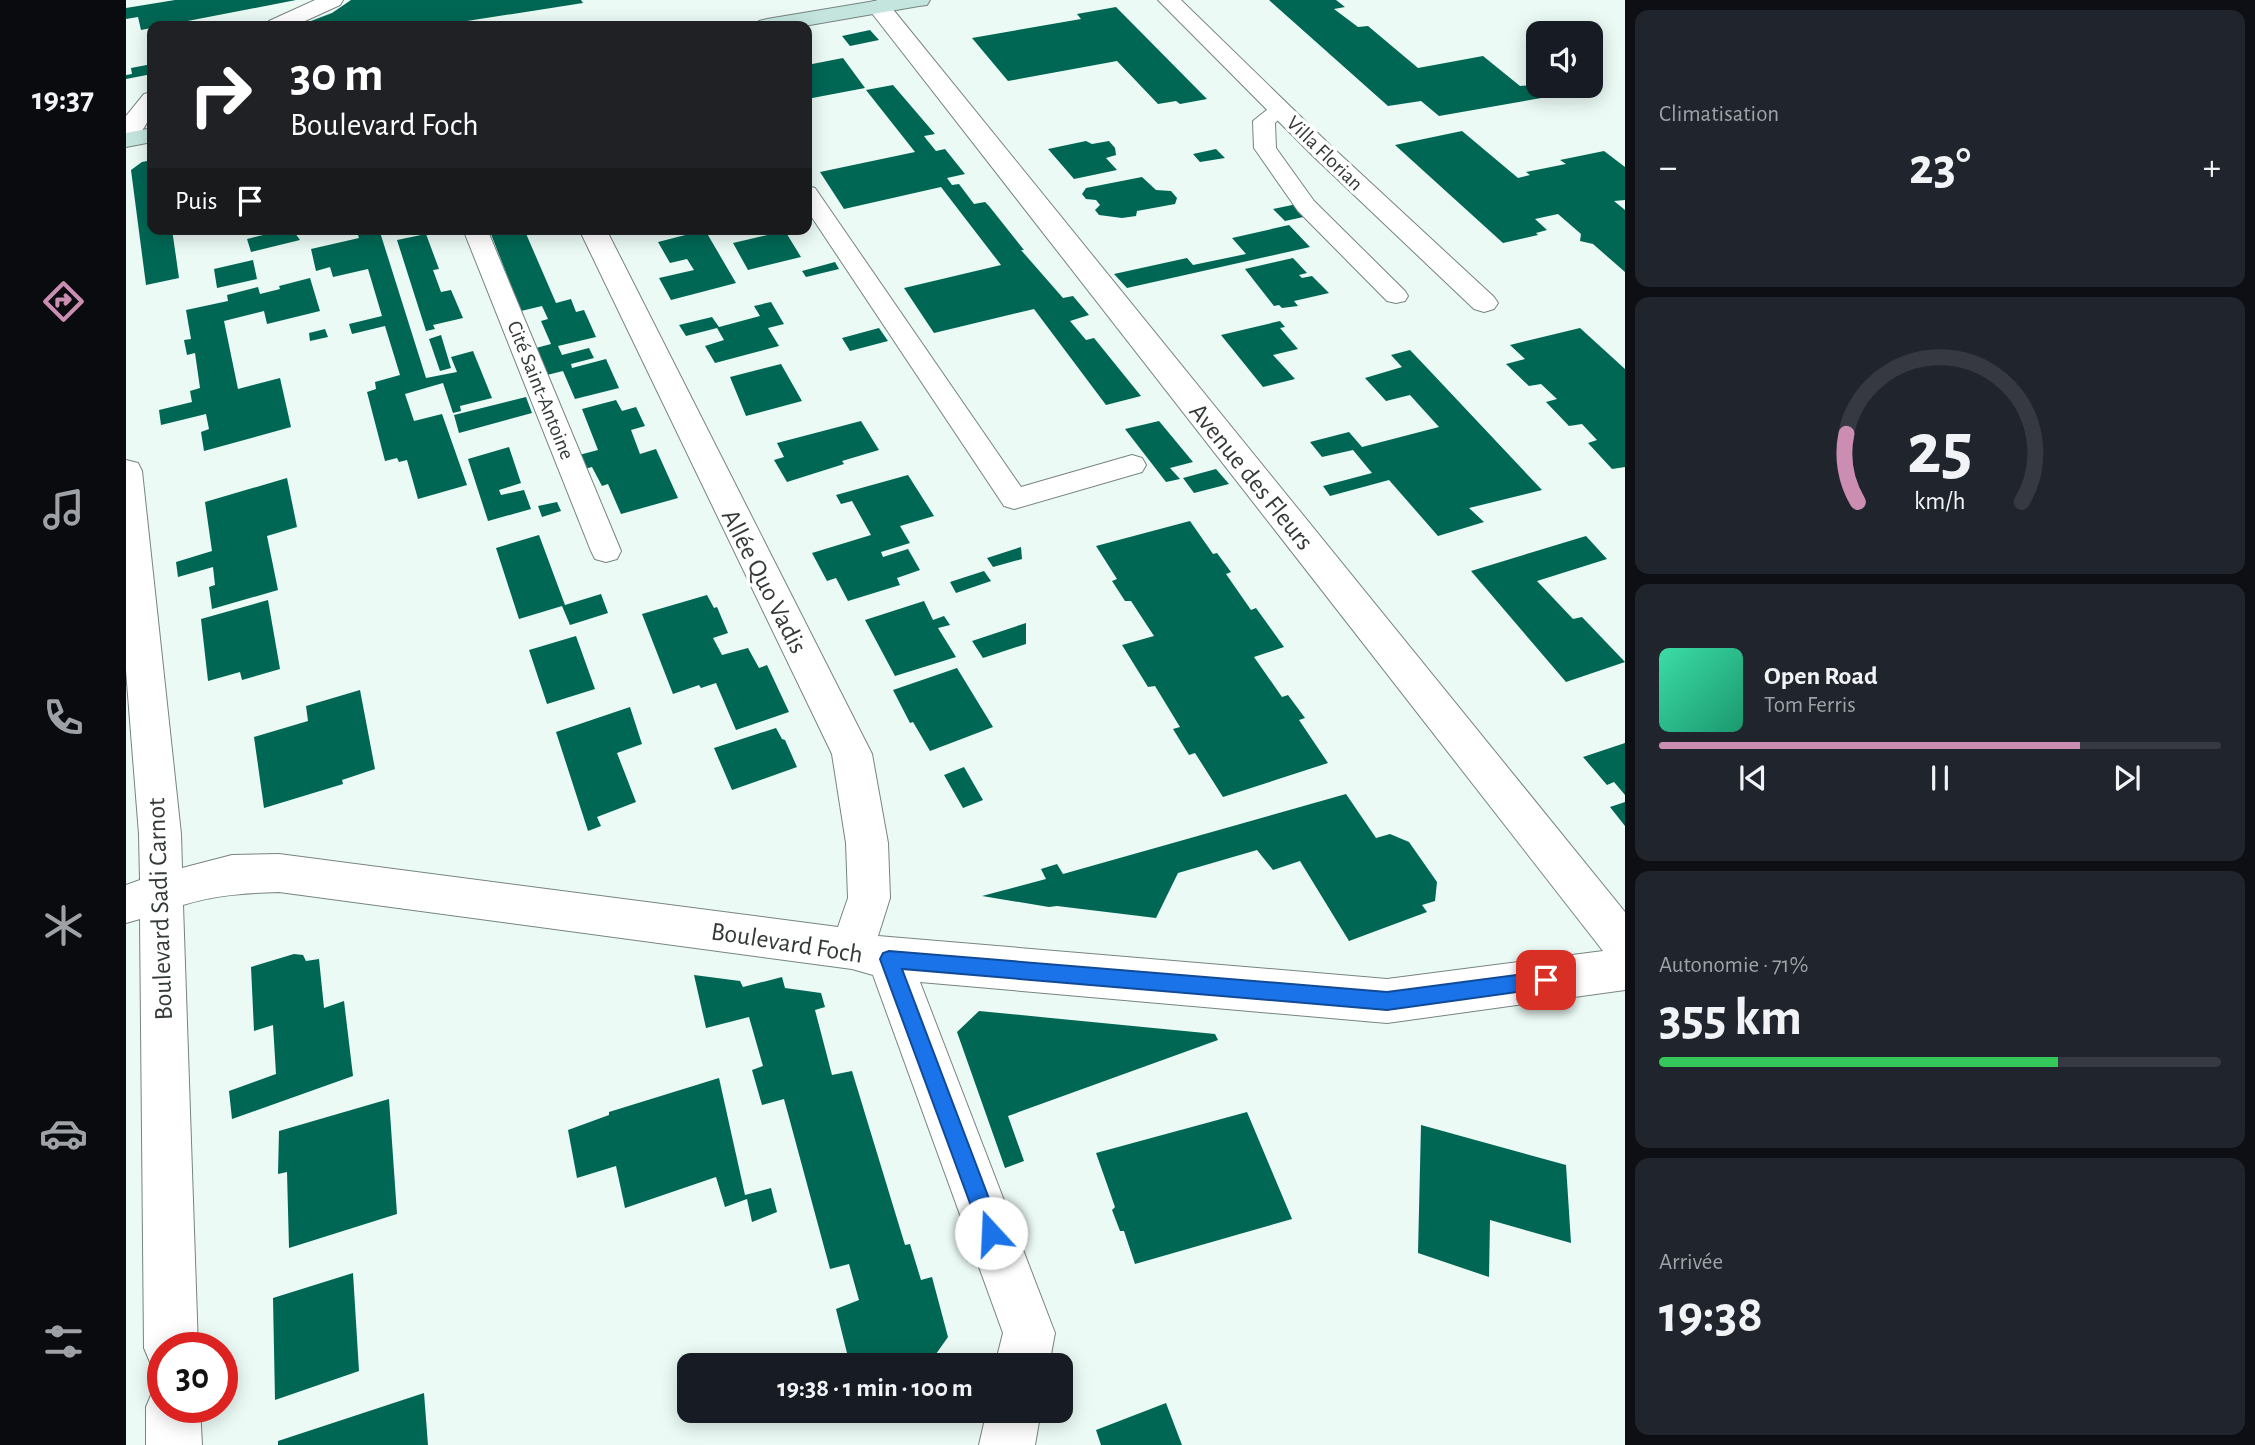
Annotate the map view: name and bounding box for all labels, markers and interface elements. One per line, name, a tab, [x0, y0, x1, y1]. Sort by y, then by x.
map controls	[1526, 21, 1603, 98]
button: sound	[1526, 21, 1603, 98]
icon: right	[175, 49, 266, 140]
text: 30 m	[290, 51, 384, 100]
text: 19:37	[32, 83, 94, 115]
text: Climatisation	[1659, 103, 1779, 126]
text: Boulevard Foch	[290, 109, 479, 141]
street label: Villa Florian	[1282, 112, 1367, 195]
text: 23°	[1909, 141, 1971, 193]
text: −	[1659, 149, 1677, 187]
text: +	[2203, 149, 2221, 187]
icon: arrive	[231, 182, 269, 220]
text: Puis	[175, 188, 217, 214]
icon: directions	[39, 277, 88, 326]
street label: Cité Saint-Antoine	[503, 318, 578, 463]
street label: Avenue des Fleurs	[1184, 398, 1318, 555]
text: 25	[1907, 414, 1973, 487]
icon: music	[39, 485, 88, 534]
text: km/h	[1914, 488, 1966, 513]
street label: Allée Quo Vadis	[717, 505, 811, 658]
text: Open Road	[1764, 663, 1878, 689]
icon: phone	[39, 693, 88, 742]
text: Tom Ferris	[1764, 694, 1856, 717]
icon: previous	[1734, 759, 1772, 797]
icon: pause	[1921, 759, 1959, 797]
icon: next	[2108, 759, 2146, 797]
street label: Boulevard Sadi Carnot	[143, 797, 177, 1021]
icon: climate	[39, 901, 88, 950]
street label: Boulevard Foch	[709, 918, 865, 968]
pin	[1516, 950, 1576, 1010]
text: Autonomie · 71%	[1659, 954, 1808, 977]
icon: arrive	[1527, 961, 1565, 999]
text: 355 km	[1659, 992, 1802, 1044]
icon: car	[39, 1109, 88, 1158]
position arrow	[954, 1196, 1028, 1270]
text: Arrivée	[1659, 1251, 1723, 1274]
text: 19:38	[1659, 1289, 1763, 1341]
icon: filters	[39, 1317, 88, 1366]
speed limit sign: 30	[147, 1332, 238, 1423]
text: 19:38 · 1 min · 100 m	[777, 1375, 973, 1401]

